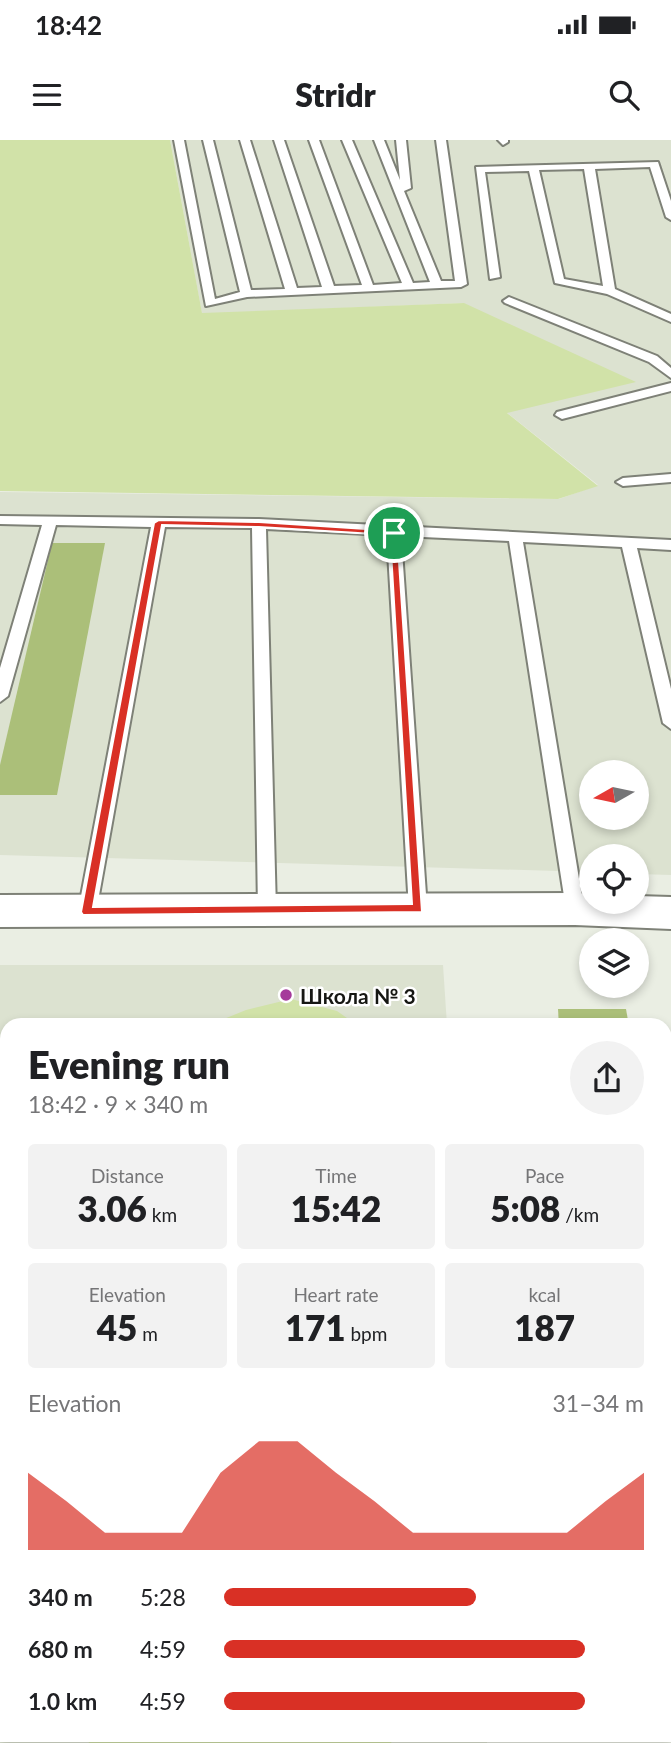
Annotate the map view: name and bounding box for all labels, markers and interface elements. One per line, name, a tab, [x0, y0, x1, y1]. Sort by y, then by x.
text: 18:42	[35, 9, 102, 41]
text: Stridr	[295, 75, 376, 114]
icon: menu	[28, 76, 66, 114]
icon: search	[605, 76, 643, 114]
pin	[364, 503, 424, 563]
icon: arrive	[375, 514, 413, 552]
north arrow	[579, 760, 649, 830]
map controls	[579, 760, 649, 998]
button: locate	[579, 844, 649, 914]
button: layers	[579, 928, 649, 998]
place label: Школа № 3	[300, 983, 416, 1008]
marker: Школа № 3	[278, 987, 294, 1003]
text: Evening run	[28, 1041, 230, 1087]
button: share	[570, 1041, 644, 1115]
text: 18:42 · 9 × 340 m	[28, 1090, 208, 1118]
text: Distance	[91, 1164, 164, 1187]
text: Time	[315, 1164, 357, 1187]
text: Pace	[525, 1164, 564, 1187]
text: 3.06	[78, 1187, 147, 1229]
text: 15:42	[291, 1187, 381, 1229]
text: 5:08	[490, 1187, 560, 1229]
text: km	[147, 1203, 177, 1226]
text: /km	[560, 1203, 599, 1226]
text: Elevation	[89, 1283, 166, 1306]
text: Heart rate	[293, 1283, 379, 1306]
text: kcal	[529, 1283, 561, 1306]
text: 45	[97, 1306, 137, 1348]
text: 171	[285, 1306, 346, 1348]
text: 187	[514, 1306, 575, 1348]
text: m	[137, 1322, 158, 1345]
text: bpm	[346, 1322, 387, 1345]
text: Elevation	[28, 1389, 121, 1417]
text: 31–34 m	[552, 1389, 644, 1417]
text: 340 m	[28, 1583, 93, 1611]
text: 5:28	[140, 1583, 186, 1611]
text: 680 m	[28, 1635, 93, 1663]
text: 4:59	[140, 1635, 186, 1663]
text: 1.0 km	[28, 1687, 97, 1715]
text: 4:59	[140, 1687, 186, 1715]

